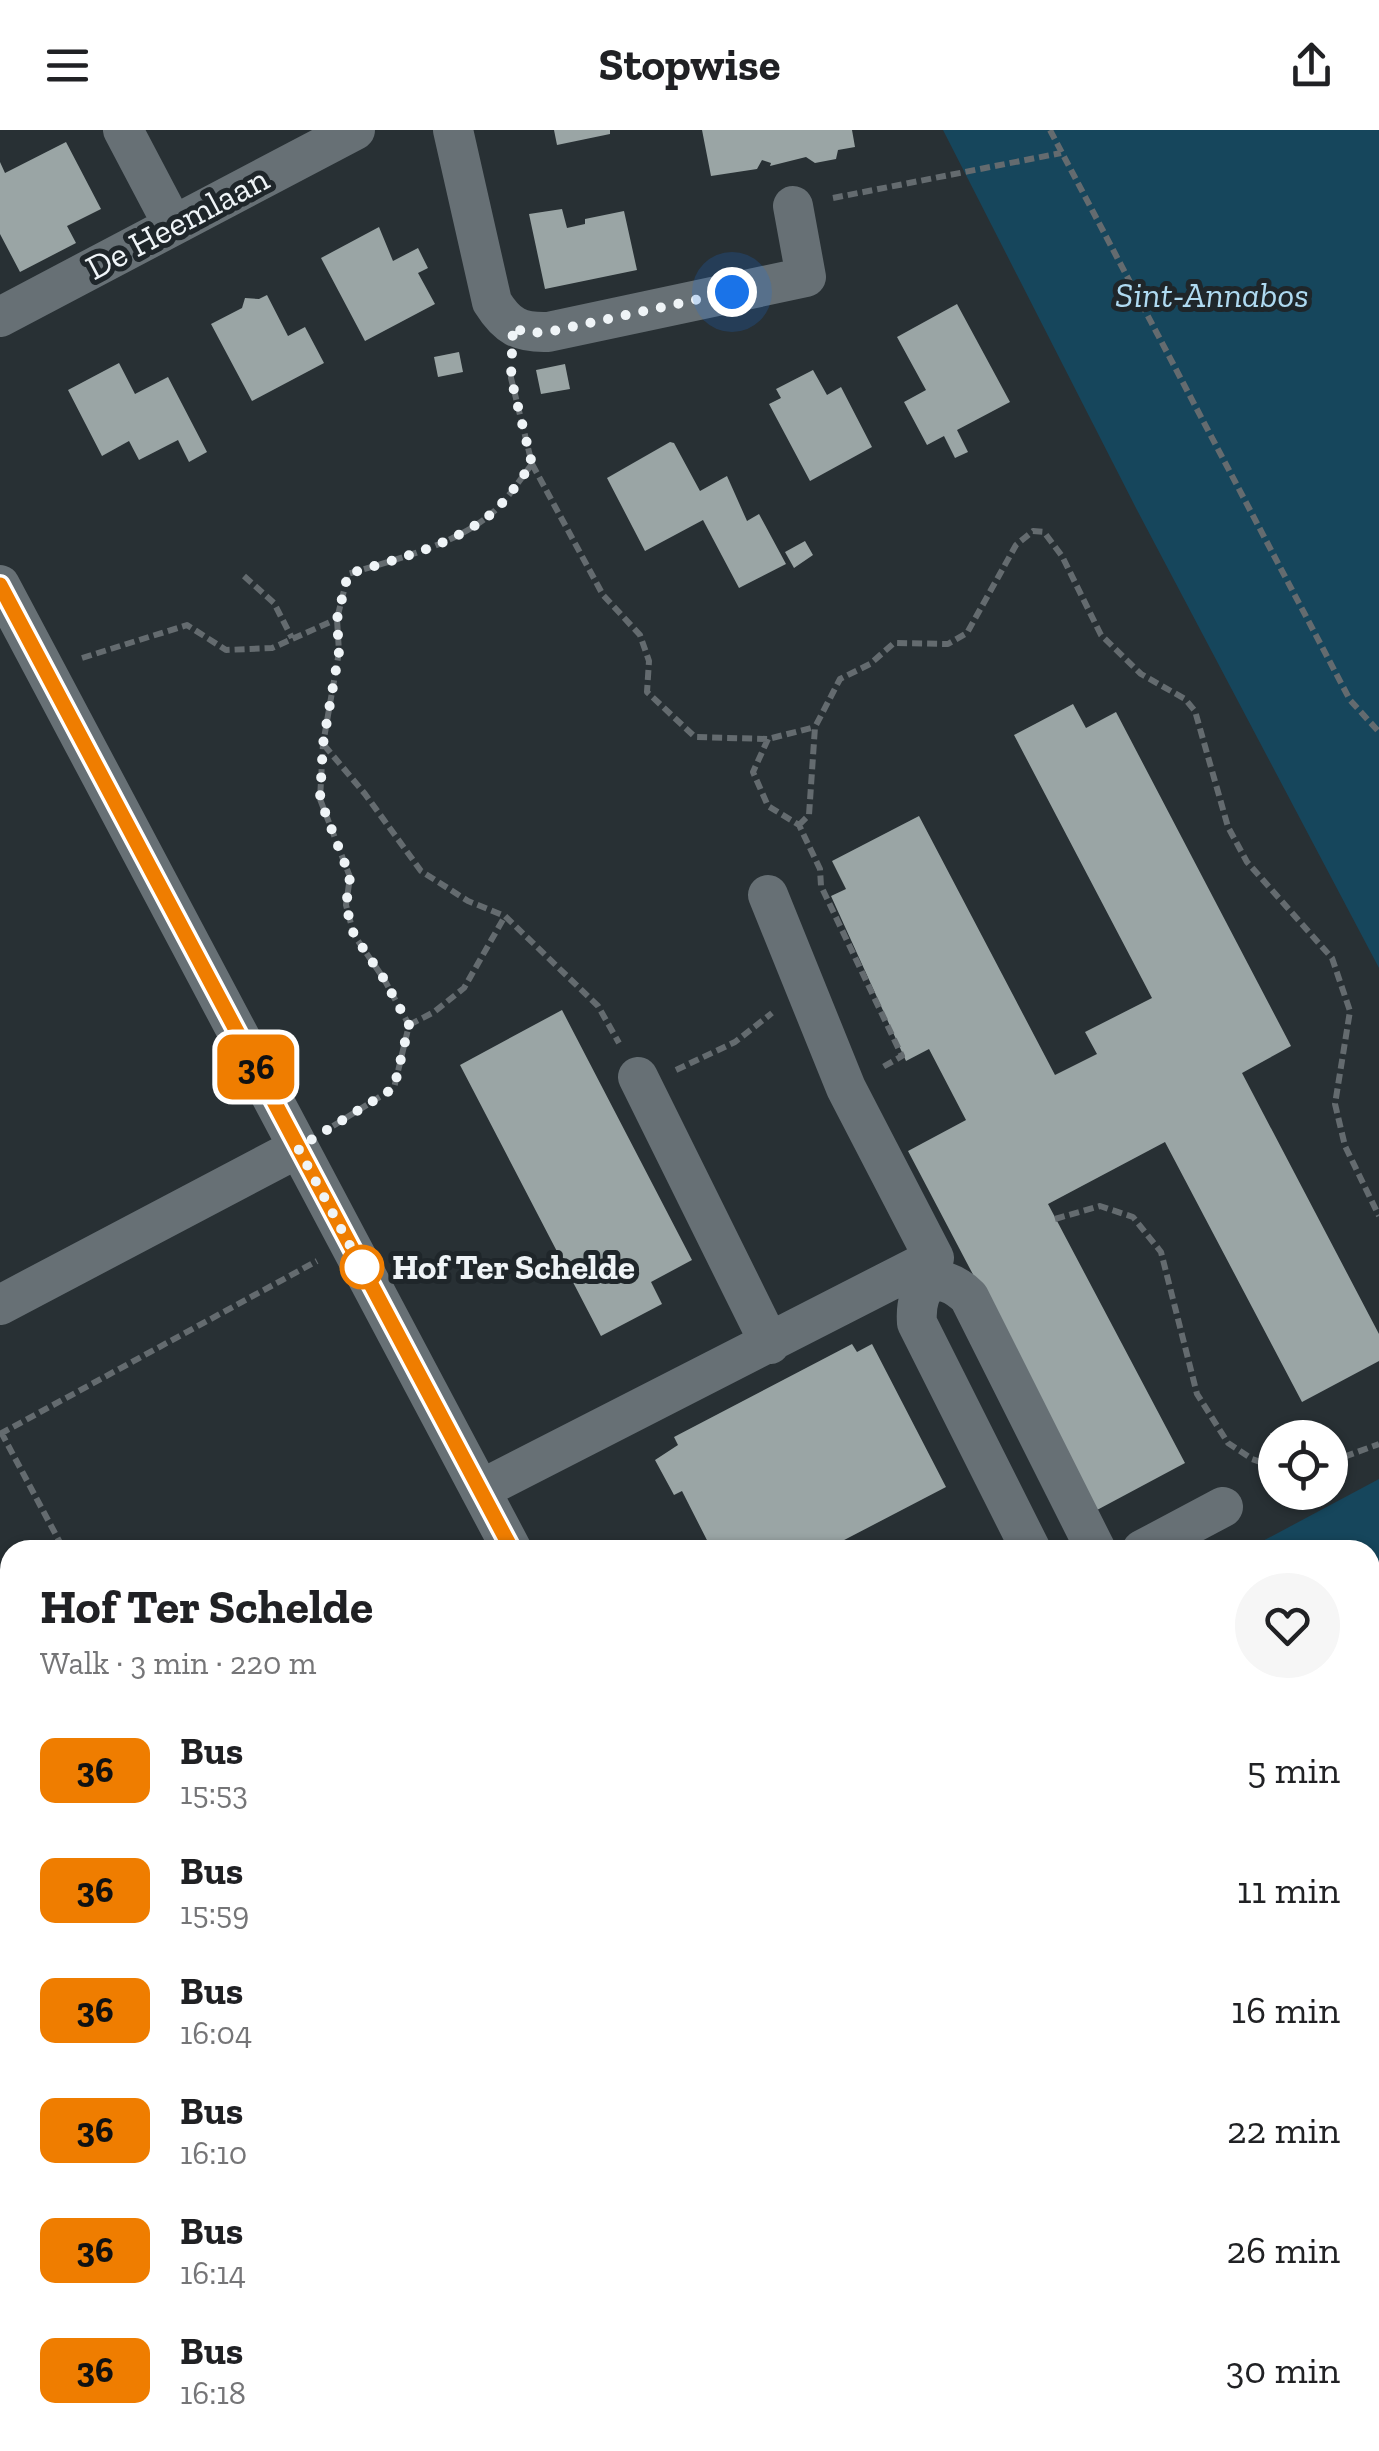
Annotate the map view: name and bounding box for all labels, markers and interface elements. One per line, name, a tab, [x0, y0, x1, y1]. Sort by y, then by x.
icon: menu	[40, 38, 95, 93]
text: Stopwise	[599, 38, 780, 92]
icon: share	[1284, 38, 1339, 93]
street label: De Heemlaan	[78, 157, 276, 289]
your location	[707, 267, 757, 317]
park label: Sint-Annabos	[1115, 274, 1309, 316]
line badge: 36	[211, 1034, 301, 1100]
text: 36	[237, 1046, 275, 1088]
marker: Hof Ter Schelde	[341, 1246, 383, 1288]
place label: Hof Ter Schelde	[392, 1246, 635, 1288]
map controls	[1258, 1420, 1348, 1510]
button: locate	[1258, 1420, 1348, 1510]
button: heart	[1235, 1573, 1340, 1678]
text: Hof Ter Schelde	[40, 1578, 373, 1635]
text: Walk · 3 min · 220 m	[40, 1644, 316, 1682]
text: Bus	[180, 1728, 243, 1774]
text: 5 min	[1247, 1747, 1340, 1793]
text: 36	[76, 1749, 114, 1791]
text: 15:53	[180, 1774, 248, 1812]
text: Bus	[180, 1848, 243, 1894]
text: 11 min	[1237, 1867, 1340, 1913]
text: 36	[76, 1869, 114, 1911]
text: 15:59	[180, 1894, 249, 1932]
text: Bus	[180, 1968, 243, 2014]
text: 16 min	[1231, 1987, 1340, 2033]
text: 36	[76, 1989, 114, 2031]
text: 16:04	[180, 2014, 252, 2052]
text: Bus	[180, 2088, 243, 2134]
text: 22 min	[1227, 2107, 1340, 2153]
text: 36	[76, 2109, 114, 2151]
text: 16:10	[180, 2134, 247, 2172]
text: Bus	[180, 2208, 243, 2254]
text: 26 min	[1226, 2227, 1340, 2273]
text: 36	[76, 2229, 114, 2271]
text: 16:14	[180, 2254, 246, 2292]
text: Bus	[180, 2328, 243, 2374]
text: 30 min	[1226, 2347, 1340, 2393]
text: 36	[76, 2349, 114, 2391]
text: 16:18	[180, 2374, 246, 2412]

